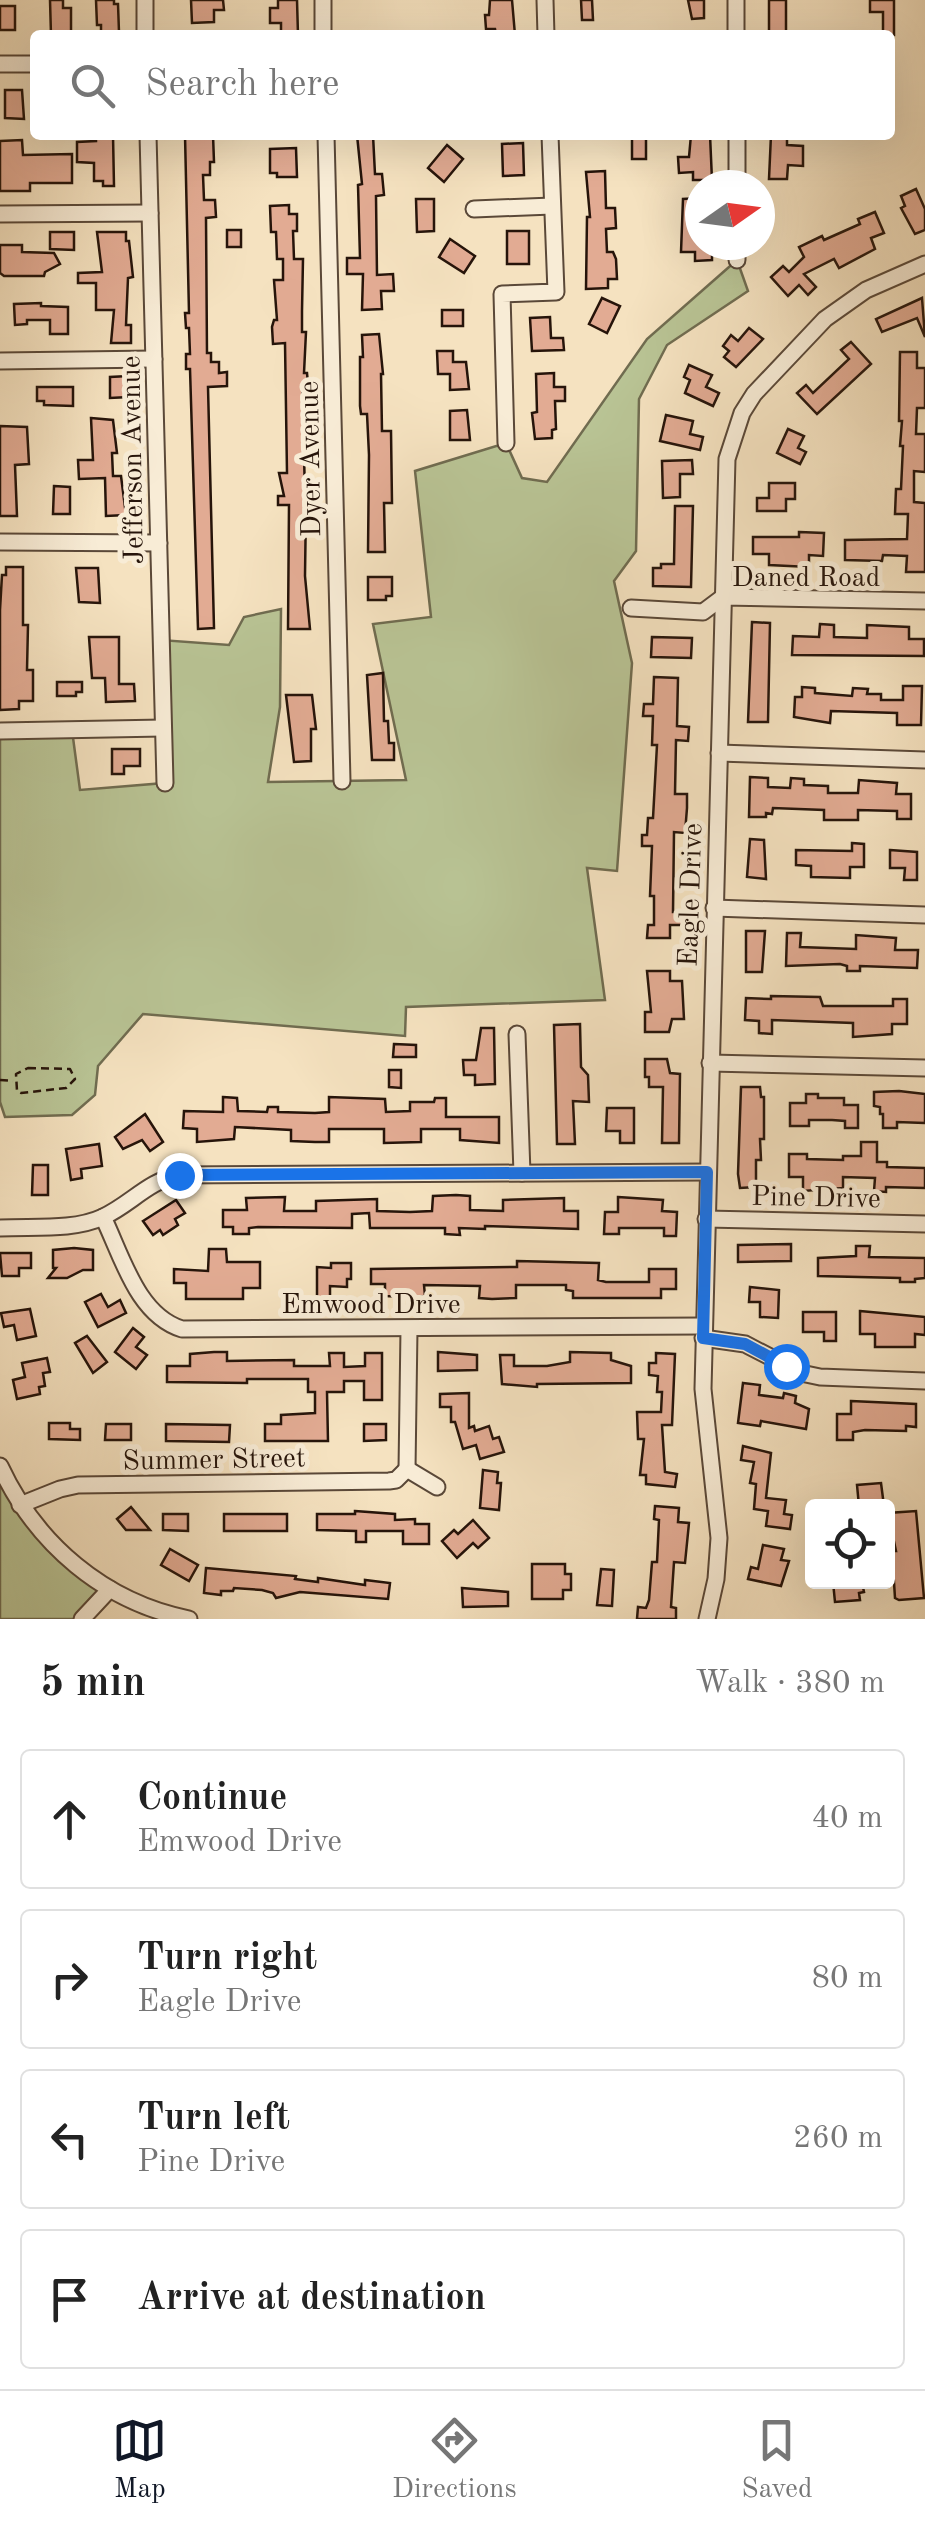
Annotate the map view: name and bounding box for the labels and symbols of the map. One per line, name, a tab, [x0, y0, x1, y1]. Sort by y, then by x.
north arrow	[685, 170, 775, 260]
street label: Jefferson Avenue	[118, 355, 150, 565]
street label: Dyer Avenue	[297, 380, 327, 537]
street label: Daned Road	[732, 565, 880, 593]
street label: Eagle Drive	[675, 823, 708, 967]
route end	[157, 1153, 203, 1199]
street label: Pine Drive	[751, 1184, 881, 1214]
street label: Emwood Drive	[281, 1292, 461, 1320]
route start	[764, 1344, 810, 1390]
street label: Summer Street	[122, 1445, 306, 1477]

